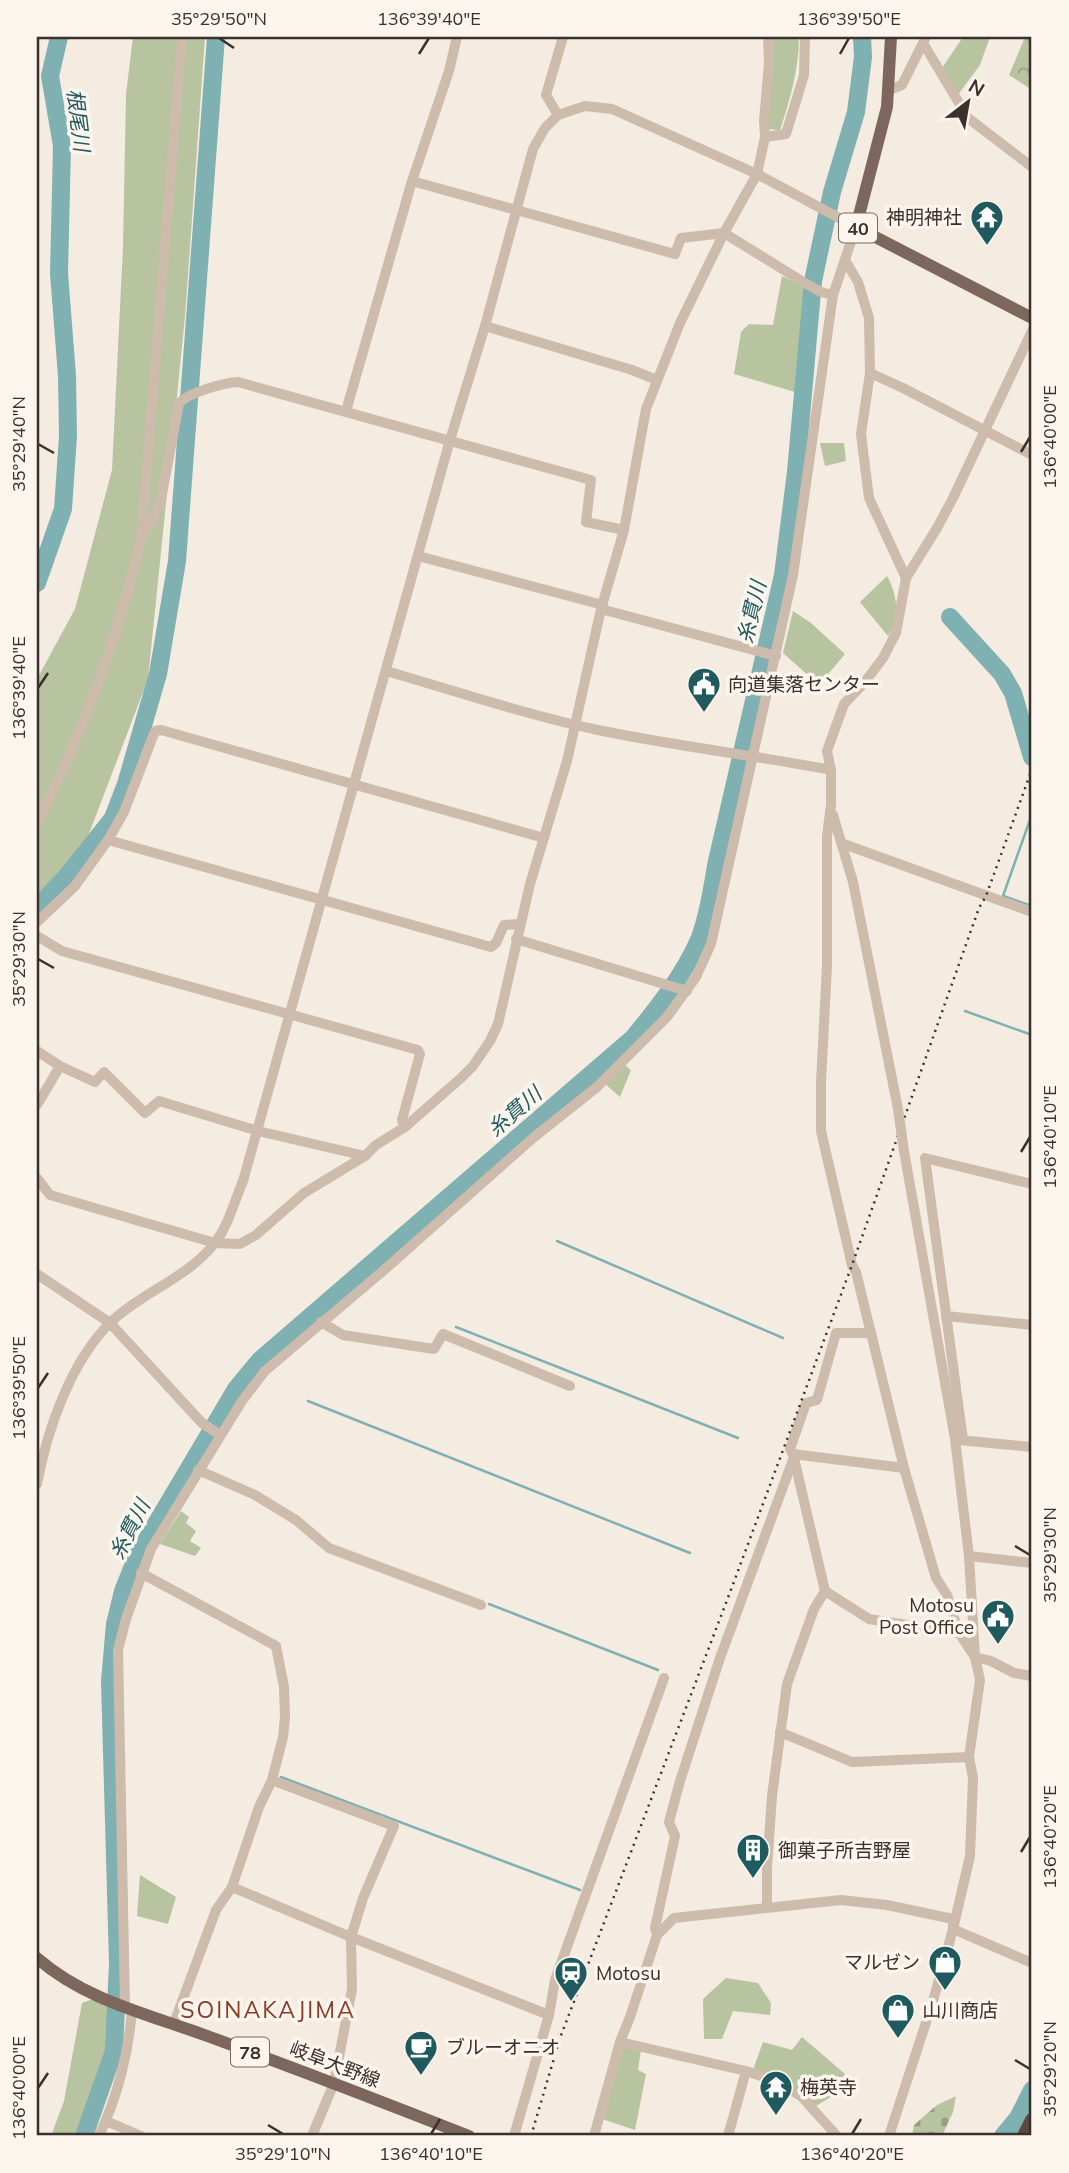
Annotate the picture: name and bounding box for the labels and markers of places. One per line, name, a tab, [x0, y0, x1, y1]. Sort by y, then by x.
temple icon: 神明神社	[968, 198, 1006, 247]
place label: 神明神社	[886, 205, 962, 229]
public building icon: 向道集落センター	[685, 665, 723, 714]
place label: 向道集落センター	[728, 672, 880, 696]
place label: Motosu Post Office	[879, 1593, 974, 1639]
public building icon: Motosu Post Office	[979, 1597, 1017, 1646]
building icon: 御菓子所吉野屋	[734, 1831, 772, 1880]
place label: 御菓子所吉野屋	[778, 1838, 911, 1862]
shop icon: マルゼン	[926, 1943, 964, 1992]
place label: マルゼン	[844, 1950, 920, 1974]
station icon: Motosu	[552, 1954, 590, 2003]
place label: Motosu	[596, 1961, 661, 1985]
shop icon: 山川商店	[879, 1991, 917, 2040]
place label: 山川商店	[922, 1998, 998, 2022]
cafe icon: ブルーオニオ	[402, 2028, 440, 2077]
place label: ブルーオニオ	[446, 2035, 560, 2059]
temple icon: 梅英寺	[757, 2068, 795, 2117]
place label: 梅英寺	[800, 2075, 857, 2099]

